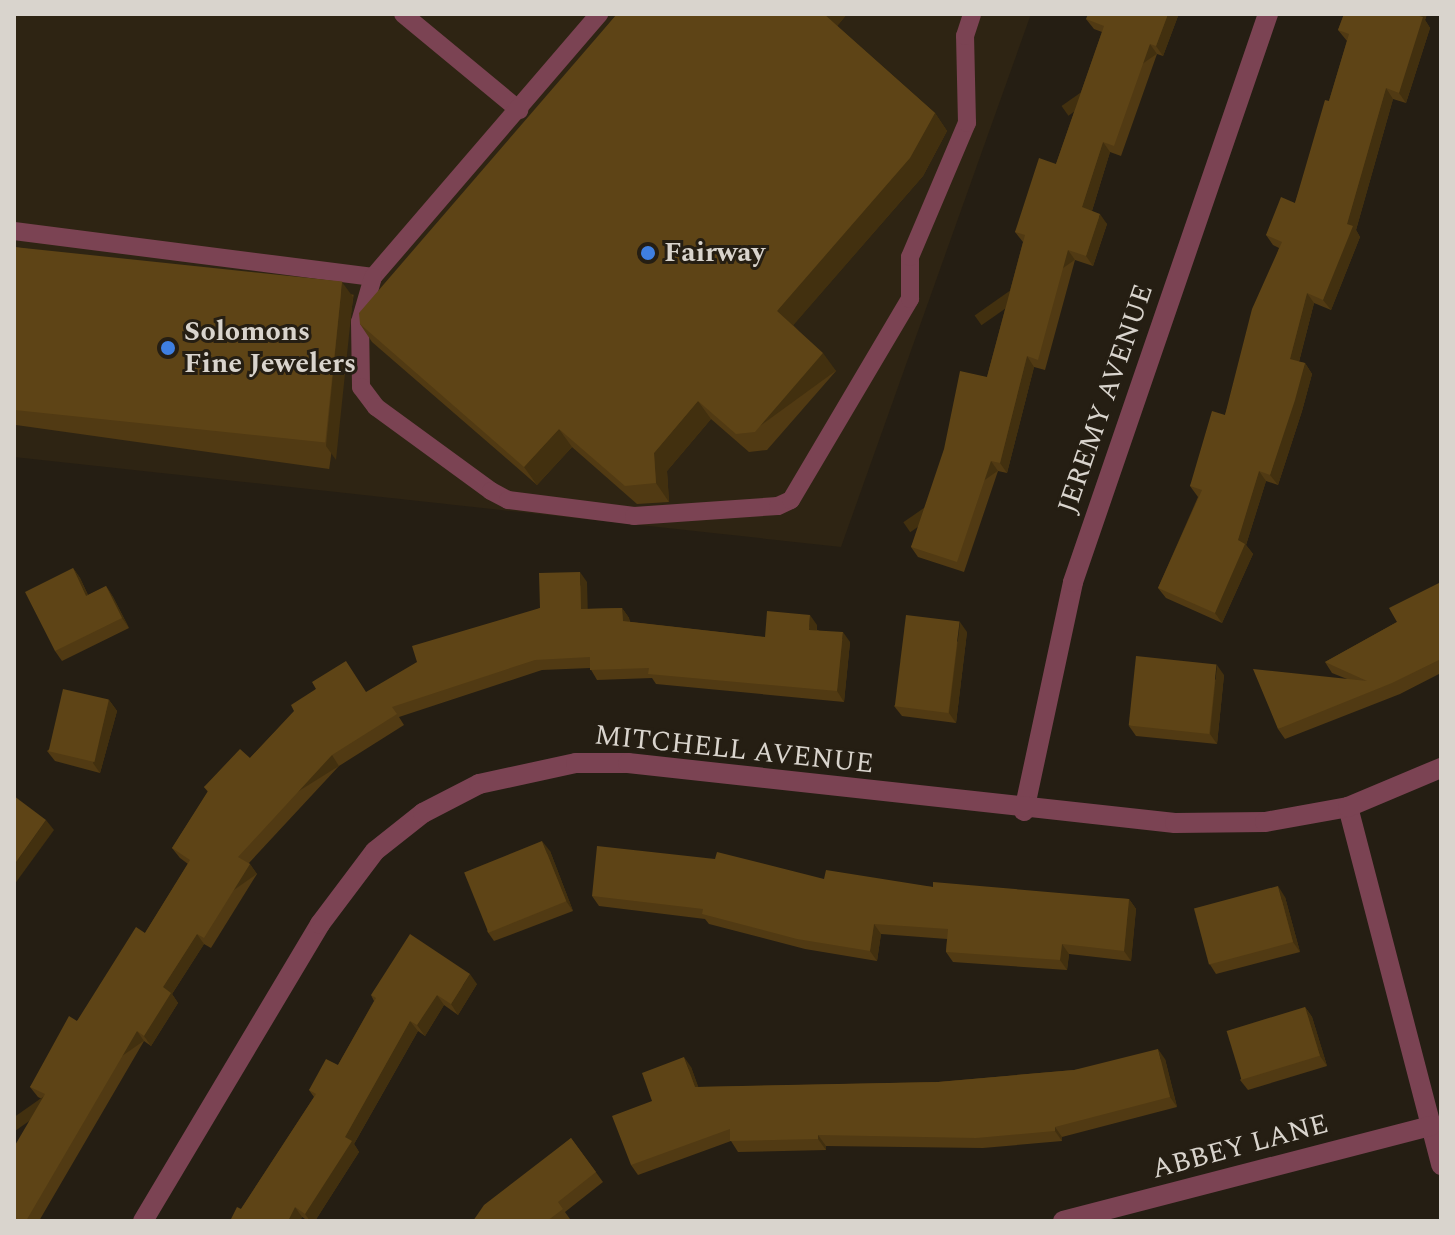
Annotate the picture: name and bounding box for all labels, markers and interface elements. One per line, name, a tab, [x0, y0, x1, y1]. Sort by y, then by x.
place label: Fairway	[664, 236, 765, 270]
marker: Fairway	[639, 244, 657, 262]
street label: JEREMY AVENUE	[1051, 280, 1161, 518]
place label: Solomons Fine Jewelers	[184, 315, 356, 381]
marker: Solomons Fine Jewelers	[159, 339, 177, 357]
street label: MITCHELL AVENUE	[593, 719, 875, 781]
street label: ABBEY LANE	[1148, 1107, 1332, 1187]

